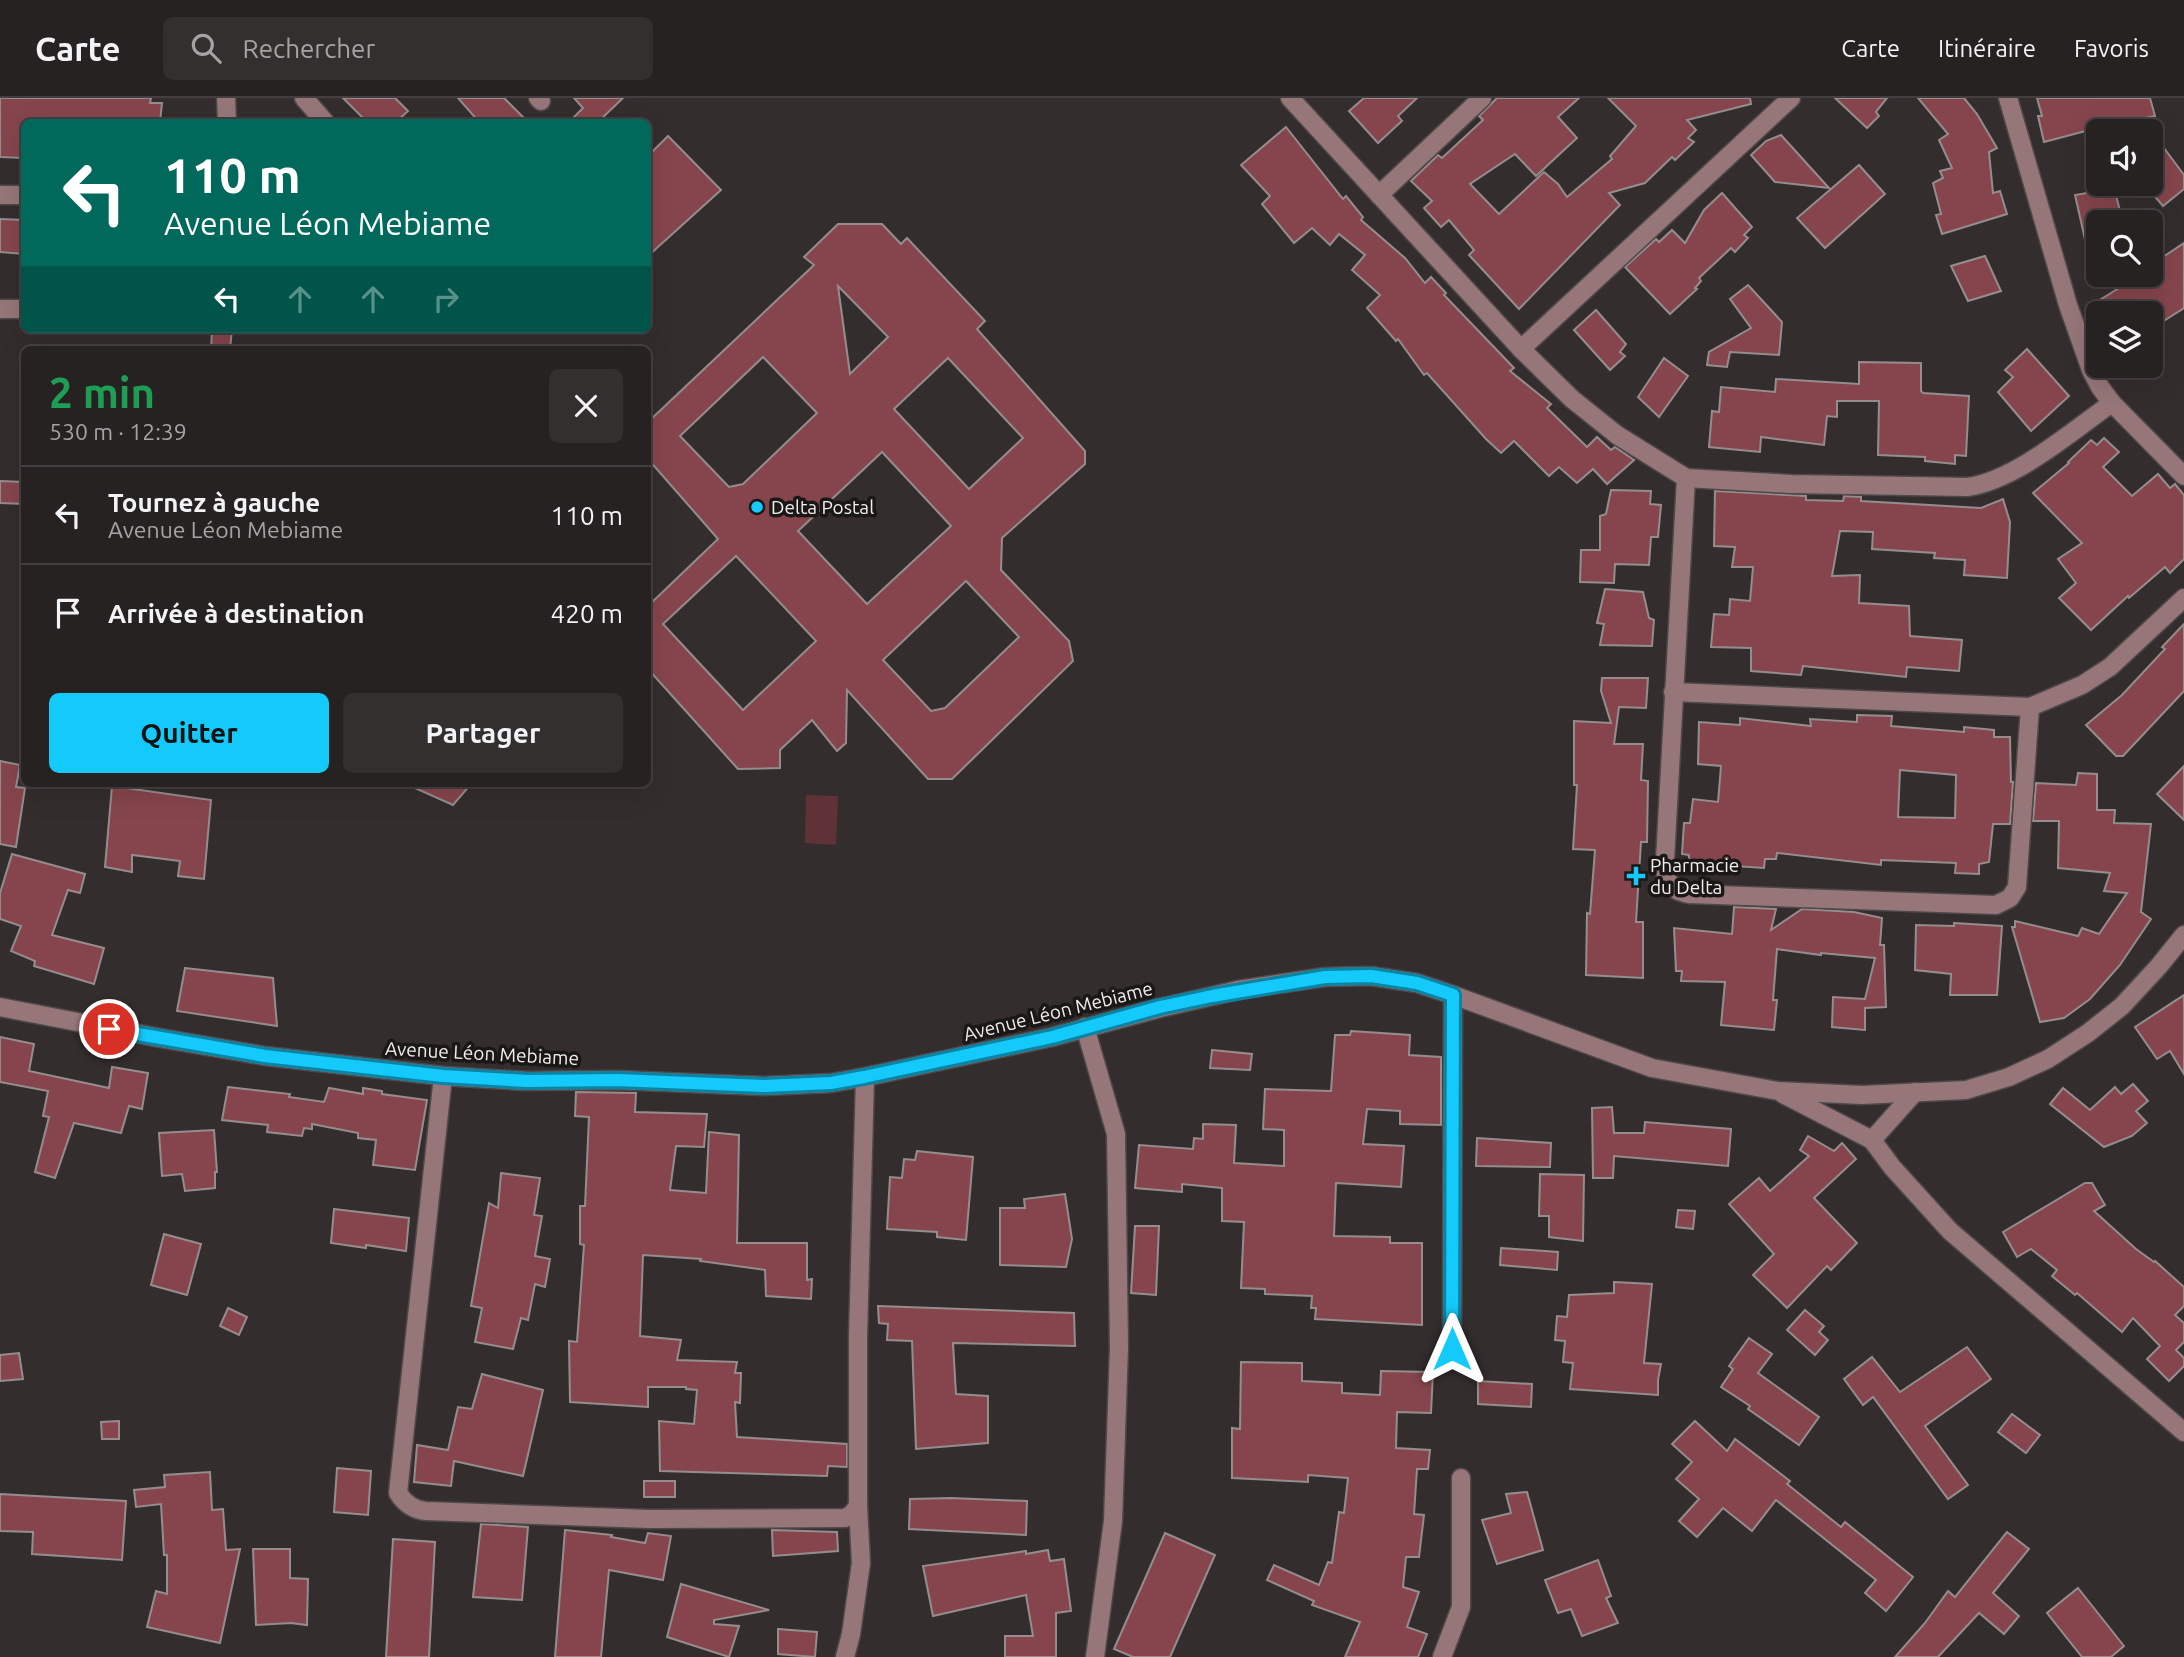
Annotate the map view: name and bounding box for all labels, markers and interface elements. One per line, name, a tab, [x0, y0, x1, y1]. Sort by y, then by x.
search box	[163, 17, 653, 80]
icon: search	[187, 29, 225, 67]
text: Carte	[35, 30, 121, 67]
text: Rechercher	[243, 34, 375, 63]
text: Carte	[1841, 35, 1900, 62]
text: Itinéraire	[1938, 35, 2036, 62]
text: Favoris	[2074, 35, 2149, 62]
map controls	[2086, 119, 2163, 378]
button: sound	[2086, 119, 2163, 196]
icon: left	[49, 147, 140, 238]
text: 110 m	[164, 147, 301, 202]
text: Avenue Léon Mebiame	[164, 205, 491, 241]
button: search	[2086, 210, 2163, 287]
icon: left	[208, 280, 246, 318]
icon: ahead	[281, 280, 319, 318]
icon: ahead	[354, 280, 392, 318]
icon: right	[427, 280, 465, 318]
button: layers	[2086, 301, 2163, 378]
text: 2 min	[49, 369, 155, 416]
button: close	[549, 369, 623, 443]
text: 530 m · 12:39	[49, 419, 187, 444]
text: Tournez à gauche	[108, 488, 320, 517]
icon: left	[49, 496, 87, 534]
place label: Delta Postal	[771, 496, 874, 518]
marker: Delta Postal	[749, 499, 765, 515]
text: 110 m	[551, 501, 623, 530]
text: Avenue Léon Mebiame	[108, 517, 343, 542]
icon: arrive	[49, 594, 87, 632]
text: Arrivée à destination	[108, 599, 364, 628]
text: 420 m	[551, 599, 623, 628]
button: Quitter	[49, 693, 329, 773]
button: Partager	[343, 693, 623, 773]
place label: Pharmacie du Delta	[1650, 854, 1739, 898]
marker: Pharmacie du Delta	[1628, 868, 1644, 884]
street label: Avenue Léon Mebiame	[961, 977, 1155, 1045]
pin	[79, 999, 139, 1059]
icon: arrive	[90, 1010, 128, 1048]
street label: Avenue Léon Mebiame	[384, 1037, 580, 1069]
position arrow	[1415, 1312, 1489, 1386]

